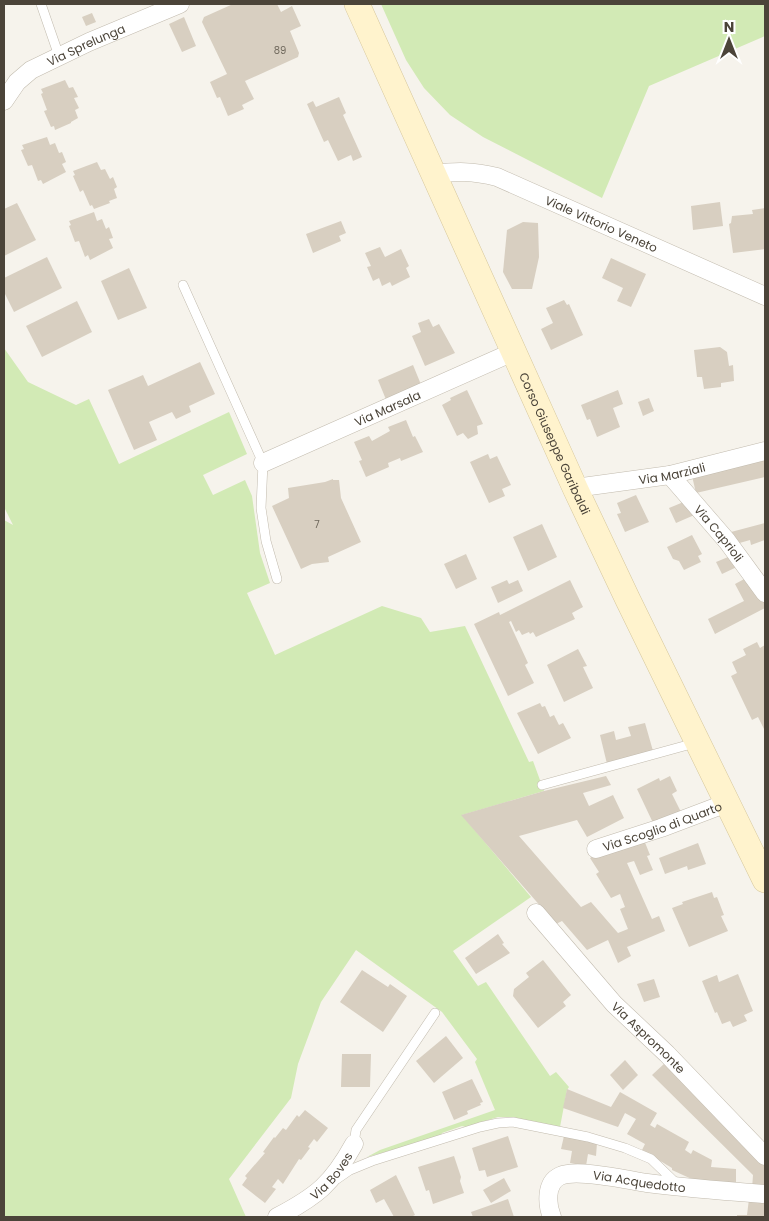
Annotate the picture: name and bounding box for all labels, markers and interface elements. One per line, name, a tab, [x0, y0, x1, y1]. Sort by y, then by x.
north arrow	[704, 15, 754, 65]
text: N	[724, 17, 734, 37]
street label: Via Sprelunga	[44, 19, 128, 70]
house number: 89	[274, 43, 286, 58]
street label: Viale Vittorio Veneto	[543, 191, 661, 256]
street label: Corso Giuseppe Garibaldi	[515, 370, 595, 517]
street label: Via Marsala	[351, 386, 423, 430]
street label: Via Marziali	[637, 458, 707, 488]
street label: Via Caprioli	[691, 501, 748, 565]
house number: 7	[314, 517, 320, 532]
street label: Via Scoglio di Quarto	[600, 797, 725, 855]
street label: Via Aspromonte	[608, 998, 689, 1077]
street label: Via Boves	[306, 1149, 356, 1203]
street label: Via Acquedotto	[592, 1166, 687, 1196]

